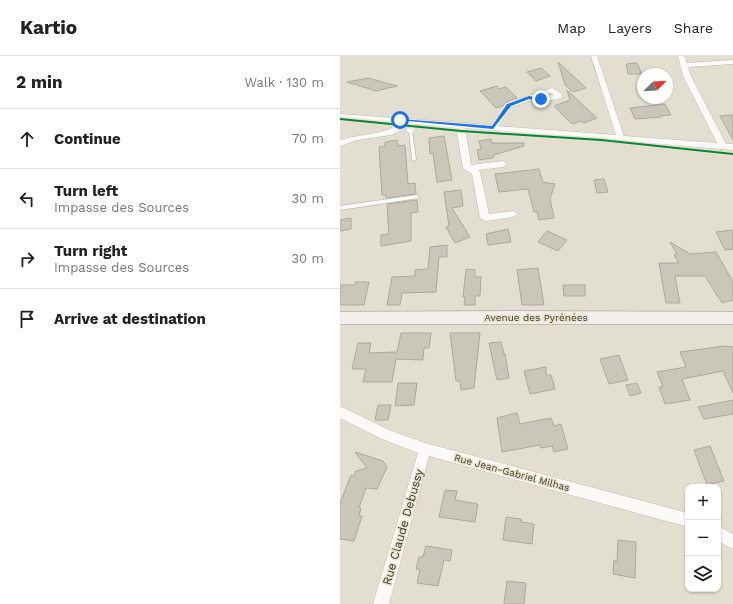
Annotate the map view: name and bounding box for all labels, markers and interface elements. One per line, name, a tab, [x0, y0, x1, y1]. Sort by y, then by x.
text: Kartio	[20, 16, 77, 39]
text: Map	[557, 20, 586, 36]
text: Layers	[608, 20, 652, 36]
text: Share	[674, 20, 713, 36]
north arrow	[637, 68, 673, 104]
text: 2 min	[16, 72, 62, 92]
text: Walk · 130 m	[245, 75, 324, 90]
route end	[532, 90, 550, 108]
route start	[391, 111, 409, 129]
icon: ahead	[16, 128, 38, 150]
text: Continue	[54, 130, 121, 148]
text: 70 m	[292, 131, 324, 146]
text: Turn left	[54, 182, 118, 200]
icon: left	[16, 188, 38, 210]
text: 30 m	[292, 191, 324, 206]
text: Impasse des Sources	[54, 200, 189, 215]
text: Turn right	[54, 242, 127, 260]
icon: right	[16, 248, 38, 270]
text: 30 m	[292, 251, 324, 266]
text: Impasse des Sources	[54, 260, 189, 275]
icon: arrive	[16, 308, 38, 330]
text: Arrive at destination	[54, 310, 206, 328]
street label: Avenue des Pyrénées	[484, 312, 588, 323]
street label: Rue Jean-Gabriel Milhas	[453, 452, 571, 493]
street label: Rue Claude Debussy	[380, 467, 426, 587]
map controls	[685, 484, 721, 592]
button: +	[685, 484, 721, 520]
button: −	[685, 520, 721, 556]
button: layers	[685, 556, 721, 592]

